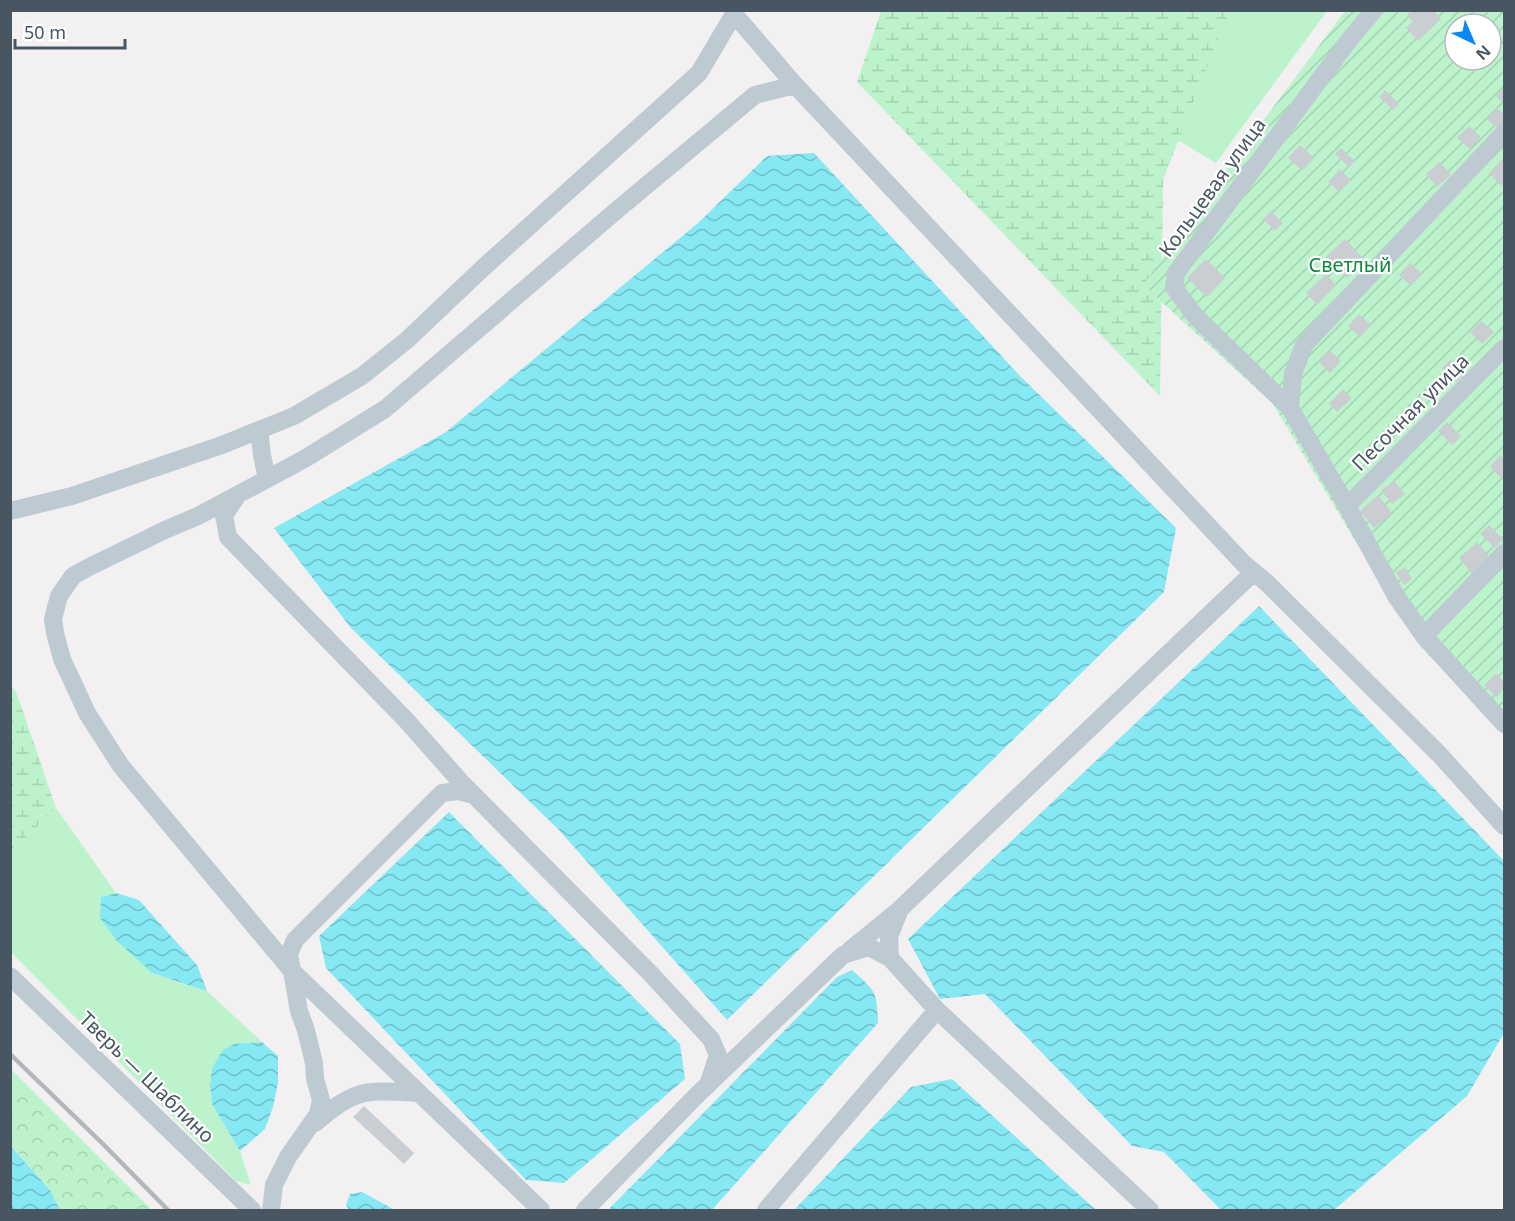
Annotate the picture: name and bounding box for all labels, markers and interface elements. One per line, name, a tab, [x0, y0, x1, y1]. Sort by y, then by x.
scale bar	[15, 12, 124, 50]
north arrow	[1443, 12, 1503, 72]
text: 50 m	[24, 20, 66, 44]
text: N	[1471, 40, 1496, 65]
street label: Кольцевая улица	[1152, 112, 1272, 262]
park label: Светлый	[1309, 251, 1391, 278]
street label: Песочная улица	[1345, 347, 1475, 477]
street label: Тверь — Шаблино	[73, 1005, 221, 1149]

